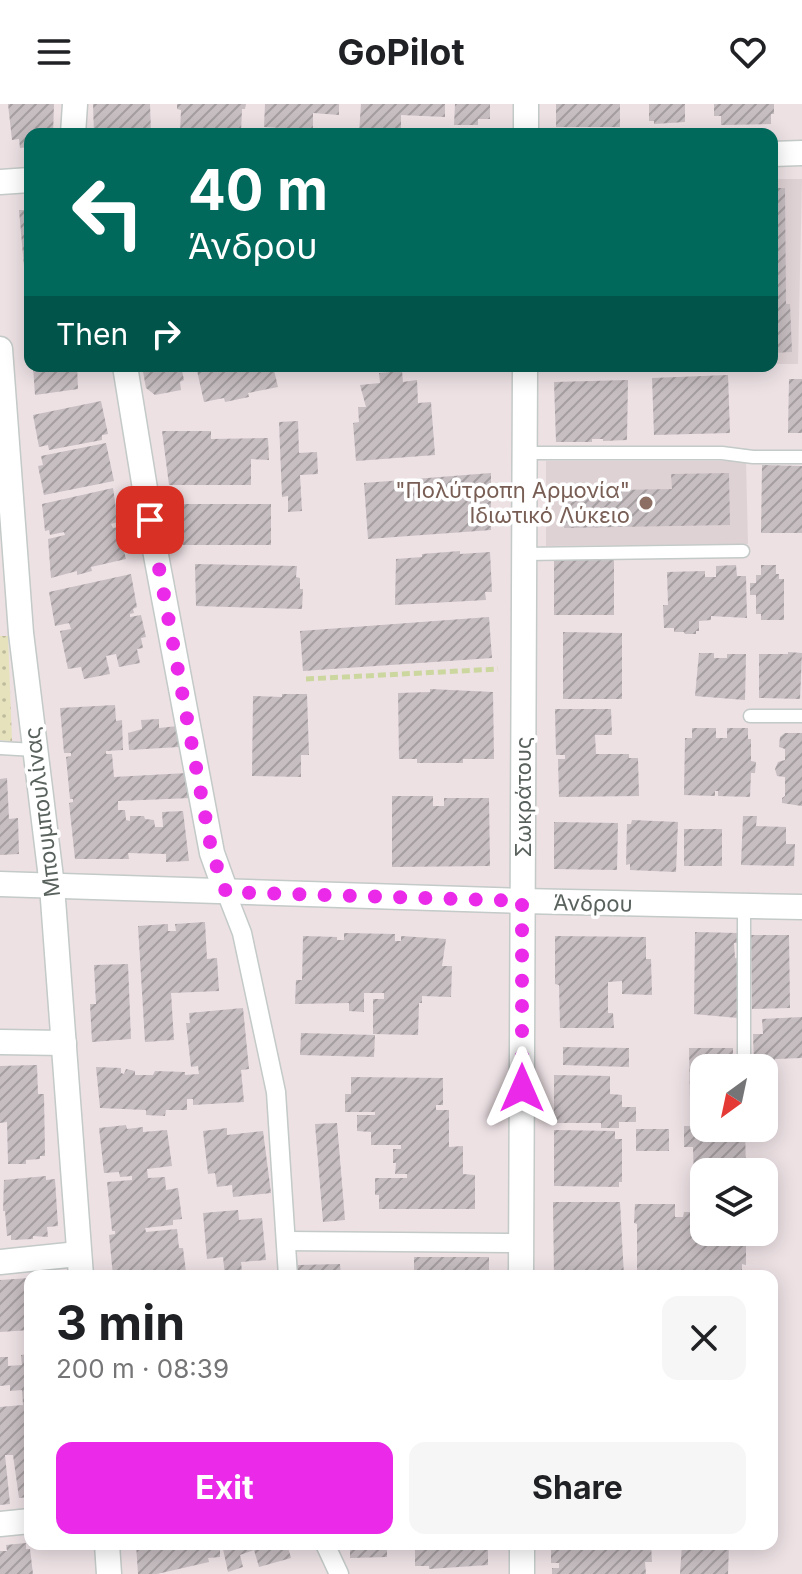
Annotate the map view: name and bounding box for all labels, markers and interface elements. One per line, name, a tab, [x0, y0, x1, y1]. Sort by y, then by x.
icon: menu	[32, 30, 76, 74]
text: GoPilot	[337, 30, 465, 74]
icon: heart	[726, 30, 770, 74]
text: 40 m	[188, 156, 328, 224]
icon: left	[56, 160, 160, 264]
text: Άνδρου	[188, 224, 317, 268]
icon: right	[144, 312, 188, 356]
text: Then	[56, 316, 128, 352]
place label: "Πολύτροπη Αρμονία" Ιδιωτικό Λύκειο	[395, 477, 630, 528]
pin	[116, 486, 184, 554]
marker: "Πολύτροπη Αρμονία" Ιδιωτικό Λύκειο	[637, 494, 655, 512]
icon: arrive	[128, 498, 172, 542]
street label: Μπουμπουλίνας	[19, 725, 65, 899]
street label: Σωκράτους	[510, 736, 536, 858]
street label: Άνδρου	[553, 889, 633, 917]
position arrow	[480, 1046, 564, 1130]
north arrow	[690, 1054, 778, 1142]
map controls	[690, 1054, 778, 1246]
button: layers	[690, 1158, 778, 1246]
text: 3 min	[56, 1293, 185, 1352]
button: close	[662, 1296, 746, 1380]
text: 200 m · 08:39	[56, 1353, 229, 1384]
button: Exit	[56, 1442, 393, 1534]
button: Share	[409, 1442, 746, 1534]

